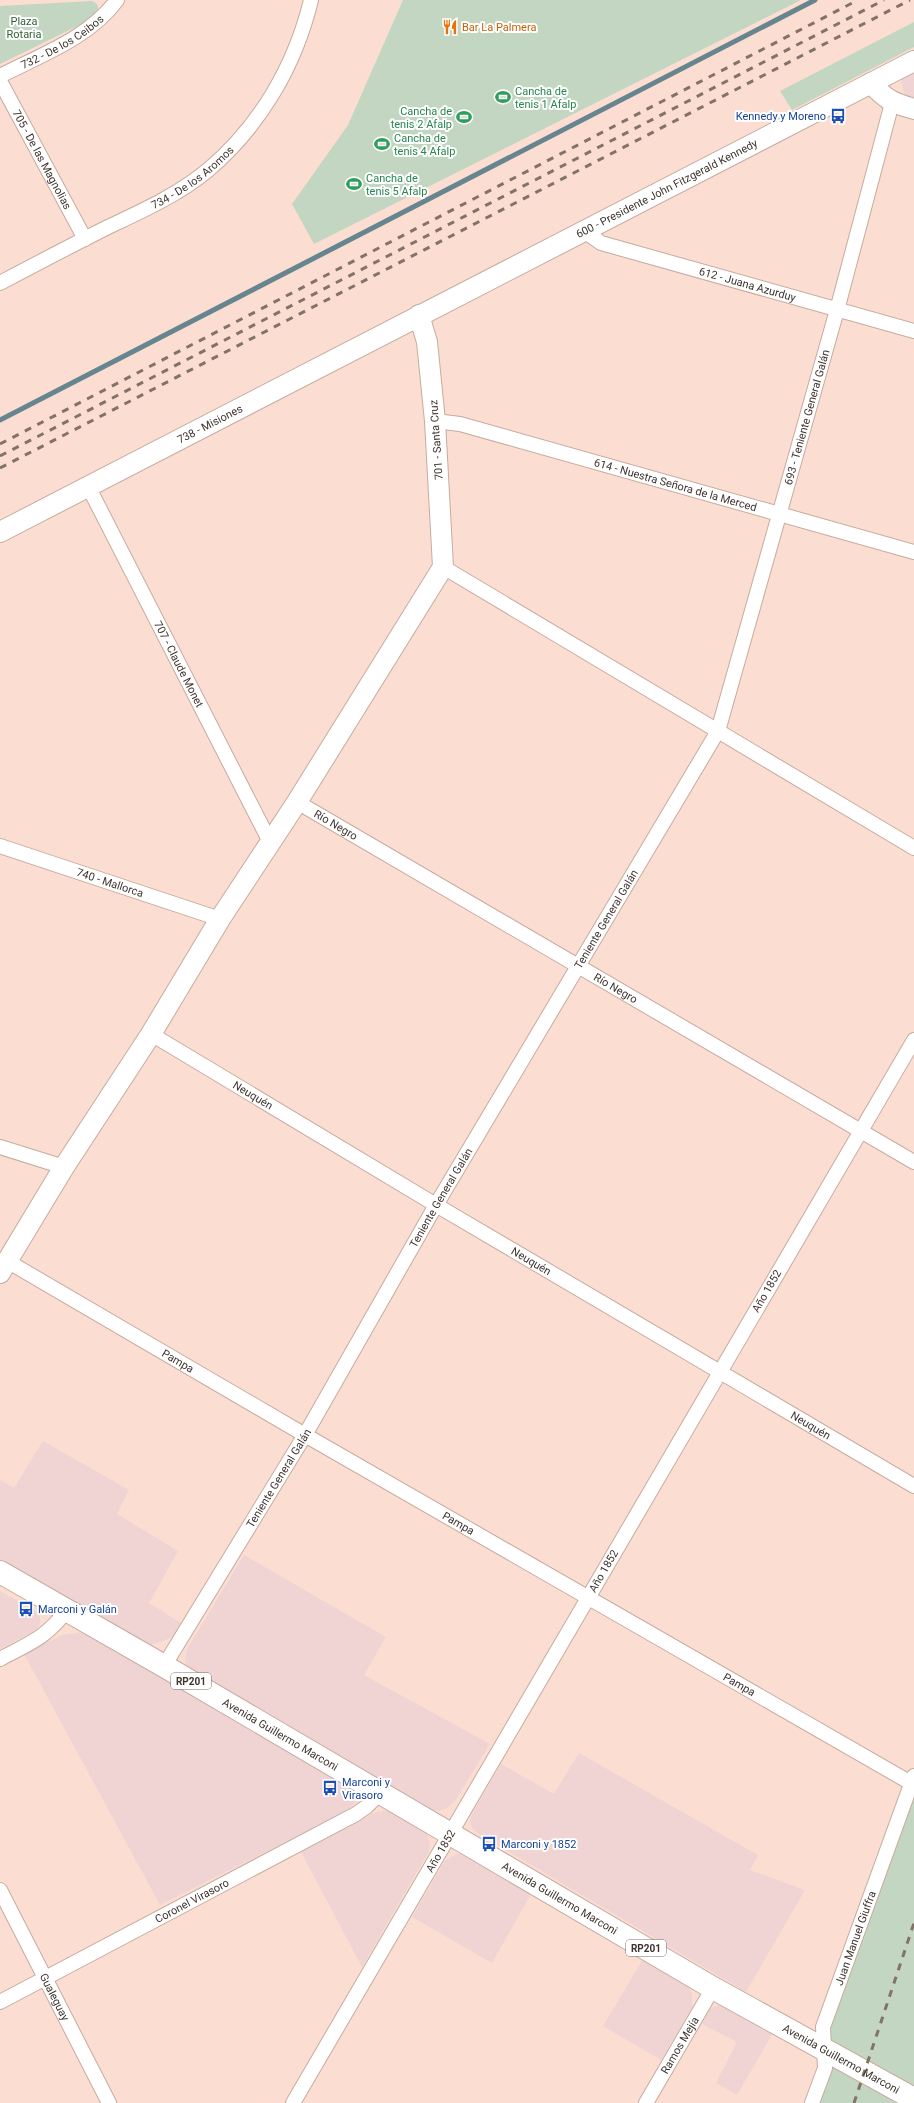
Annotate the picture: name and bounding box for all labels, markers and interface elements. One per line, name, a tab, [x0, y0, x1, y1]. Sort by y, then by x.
street label: 732 - De los Ceibos	[19, 12, 107, 72]
park label: Plaza Rotaria	[6, 15, 42, 41]
restaurant icon: Bar La Palmera	[441, 18, 459, 36]
place label: Bar La Palmera	[462, 21, 536, 34]
place label: Cancha de tenis 1 Afalp	[515, 85, 576, 111]
sports icon: Cancha de tenis 1 Afalp	[494, 88, 512, 106]
place label: Cancha de tenis 2 Afalp	[391, 105, 452, 131]
bus stop icon: Kennedy y Moreno	[829, 107, 847, 125]
street label: 705 - De las Magnolias	[10, 108, 74, 212]
sports icon: Cancha de tenis 2 Afalp	[455, 108, 473, 126]
place label: Kennedy y Moreno	[736, 110, 826, 123]
place label: Cancha de tenis 4 Afalp	[394, 132, 455, 158]
sports icon: Cancha de tenis 4 Afalp	[373, 135, 391, 153]
street label: 600 - Presidente John Fitzgerald Kennedy	[574, 136, 761, 241]
street label: 734 - De los Aromos	[149, 143, 237, 212]
place label: Cancha de tenis 5 Afalp	[366, 172, 427, 198]
sports icon: Cancha de tenis 5 Afalp	[345, 175, 363, 193]
street label: 612 - Juana Azurduy	[697, 265, 798, 305]
street label: 693 - Teniente General Galán	[782, 348, 832, 486]
street label: 701 - Santa Cruz	[427, 399, 446, 481]
street label: 738 - Misiones	[175, 402, 245, 447]
street label: 614 - Nuestra Señora de la Merced	[592, 456, 758, 514]
street label: 707 - Claude Monet	[151, 619, 206, 710]
street label: Río Negro	[311, 807, 360, 843]
street label: 740 - Mallorca	[75, 866, 145, 900]
street label: Teniente General Galán	[572, 867, 641, 971]
street label: Río Negro	[591, 971, 640, 1006]
street label: Neuquén	[231, 1079, 275, 1113]
street label: Teniente General Galán	[407, 1146, 475, 1250]
street label: Neuquén	[509, 1245, 553, 1278]
street label: Año 1852	[749, 1268, 784, 1315]
street label: Pampa	[159, 1347, 196, 1376]
street label: Neuquén	[788, 1409, 833, 1442]
street label: Teniente General Galán	[244, 1427, 314, 1530]
street label: Pampa	[440, 1509, 476, 1538]
street label: Año 1852	[586, 1548, 621, 1595]
bus stop icon: Marconi y Galán	[17, 1600, 35, 1618]
place label: Marconi y Galán	[38, 1603, 117, 1616]
street label: Pampa	[721, 1671, 757, 1699]
road number: RP201	[171, 1673, 211, 1689]
street label: Avenida Guillermo Marconi	[220, 1696, 340, 1774]
place label: Marconi y Virasoro	[342, 1776, 391, 1802]
bus stop icon: Marconi y Virasoro	[321, 1779, 339, 1797]
street label: Año 1852	[423, 1828, 458, 1875]
bus stop icon: Marconi y 1852	[480, 1835, 498, 1853]
place label: Marconi y 1852	[501, 1838, 576, 1851]
street label: Avenida Guillermo Marconi	[500, 1860, 620, 1938]
street label: Coronel Virasoro	[153, 1876, 231, 1926]
street label: Juan Manuel Giuffra	[833, 1889, 879, 1987]
road number: RP201	[626, 1940, 666, 1956]
street label: Gualeguay	[37, 1971, 72, 2024]
street label: Ramos Mejía	[658, 2014, 702, 2076]
street label: Avenida Guillermo Marconi	[780, 2022, 902, 2097]

